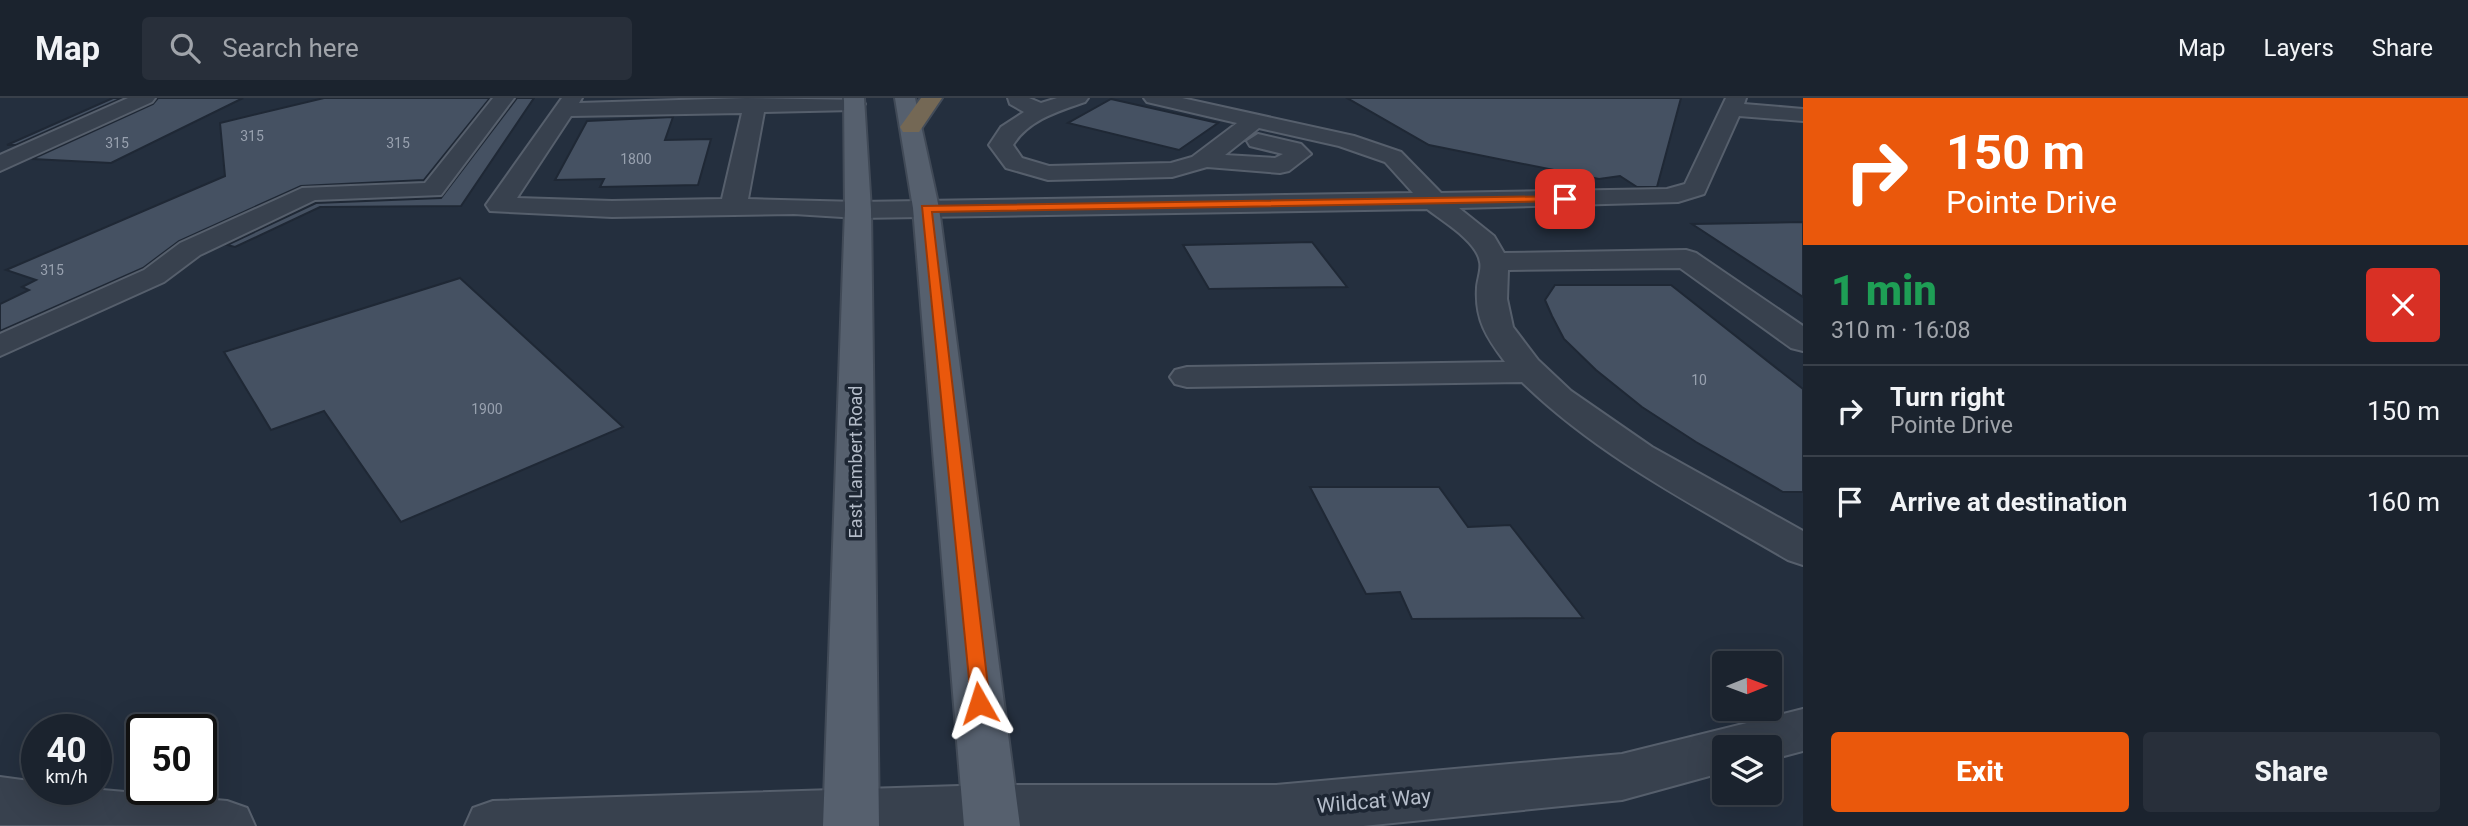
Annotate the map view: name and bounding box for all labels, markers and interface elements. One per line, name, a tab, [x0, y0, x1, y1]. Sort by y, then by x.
search box	[142, 17, 632, 80]
text: Map	[35, 29, 100, 68]
icon: search	[166, 29, 204, 67]
text: Search here	[222, 33, 359, 63]
text: Map	[2178, 34, 2226, 62]
text: Layers	[2264, 34, 2334, 62]
text: Share	[2372, 34, 2433, 62]
text: 150 m	[1946, 124, 2085, 181]
icon: right	[1831, 126, 1922, 217]
house number: 315	[240, 128, 264, 144]
house number: 315	[105, 135, 129, 151]
house number: 315	[386, 135, 410, 151]
house number: 1800	[620, 151, 652, 167]
pin	[1535, 169, 1595, 229]
icon: arrive	[1546, 180, 1584, 218]
text: Pointe Drive	[1946, 183, 2117, 221]
house number: 315	[40, 262, 64, 278]
text: 1 min	[1831, 266, 1937, 315]
button: close	[2366, 268, 2440, 342]
text: 310 m · 16:08	[1831, 317, 1970, 344]
house number: 10	[1691, 372, 1707, 388]
text: Turn right	[1890, 382, 2005, 412]
street label: East Lambert Road	[845, 386, 866, 538]
icon: right	[1831, 392, 1869, 430]
text: 150 m	[2367, 396, 2440, 426]
house number: 1900	[471, 401, 503, 417]
text: Pointe Drive	[1890, 412, 2013, 439]
icon: arrive	[1831, 483, 1869, 521]
text: Arrive at destination	[1890, 487, 2127, 517]
text: 160 m	[2367, 487, 2440, 517]
north arrow	[1712, 651, 1782, 721]
map controls	[1712, 651, 1782, 805]
position arrow	[942, 666, 1016, 740]
speed limit sign: 50	[126, 714, 217, 805]
text: 40	[46, 730, 87, 771]
button: Exit	[1831, 732, 2129, 812]
button: Share	[2143, 732, 2440, 812]
button: layers	[1712, 735, 1782, 805]
text: km/h	[45, 766, 88, 787]
street label: Wildcat Way	[1316, 784, 1432, 818]

